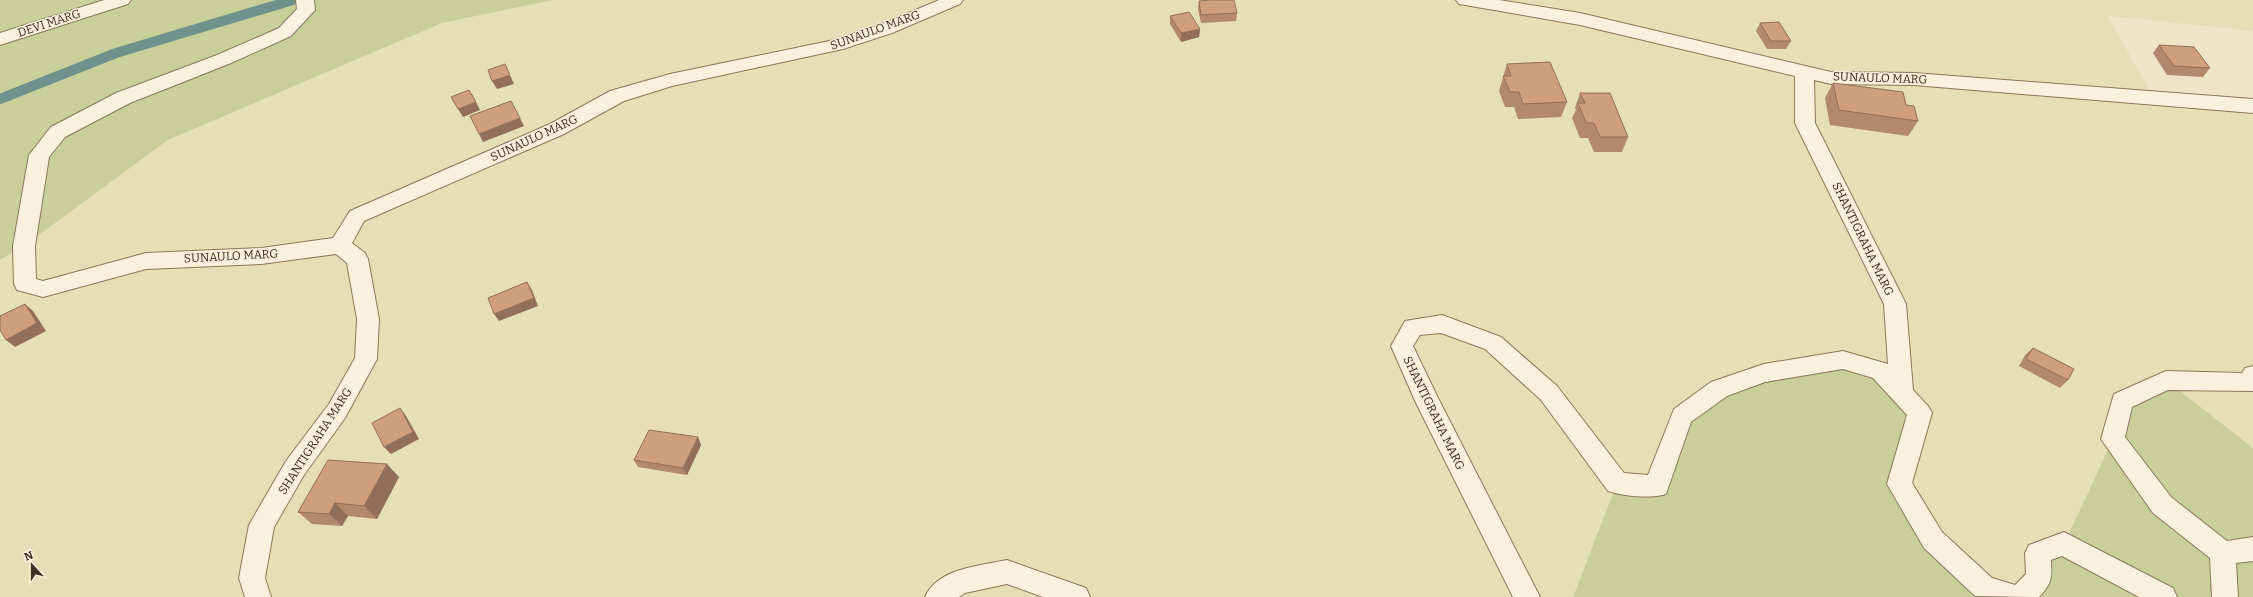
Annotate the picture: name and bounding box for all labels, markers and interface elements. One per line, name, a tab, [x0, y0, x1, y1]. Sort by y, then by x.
street label: DEVI MARG	[16, 6, 82, 40]
street label: SUNAULO MARG	[828, 7, 922, 53]
street label: SUNAULO MARG	[1833, 69, 1928, 87]
street label: SUNAULO MARG	[488, 112, 580, 164]
street label: SHANTIGRAHA MARG	[1829, 180, 1897, 298]
street label: SUNAULO MARG	[183, 247, 279, 265]
street label: SHANTIGRAHA MARG	[1400, 354, 1468, 472]
street label: SHANTIGRAHA MARG	[275, 385, 355, 497]
north arrow	[12, 545, 52, 585]
text: N	[22, 548, 35, 564]

